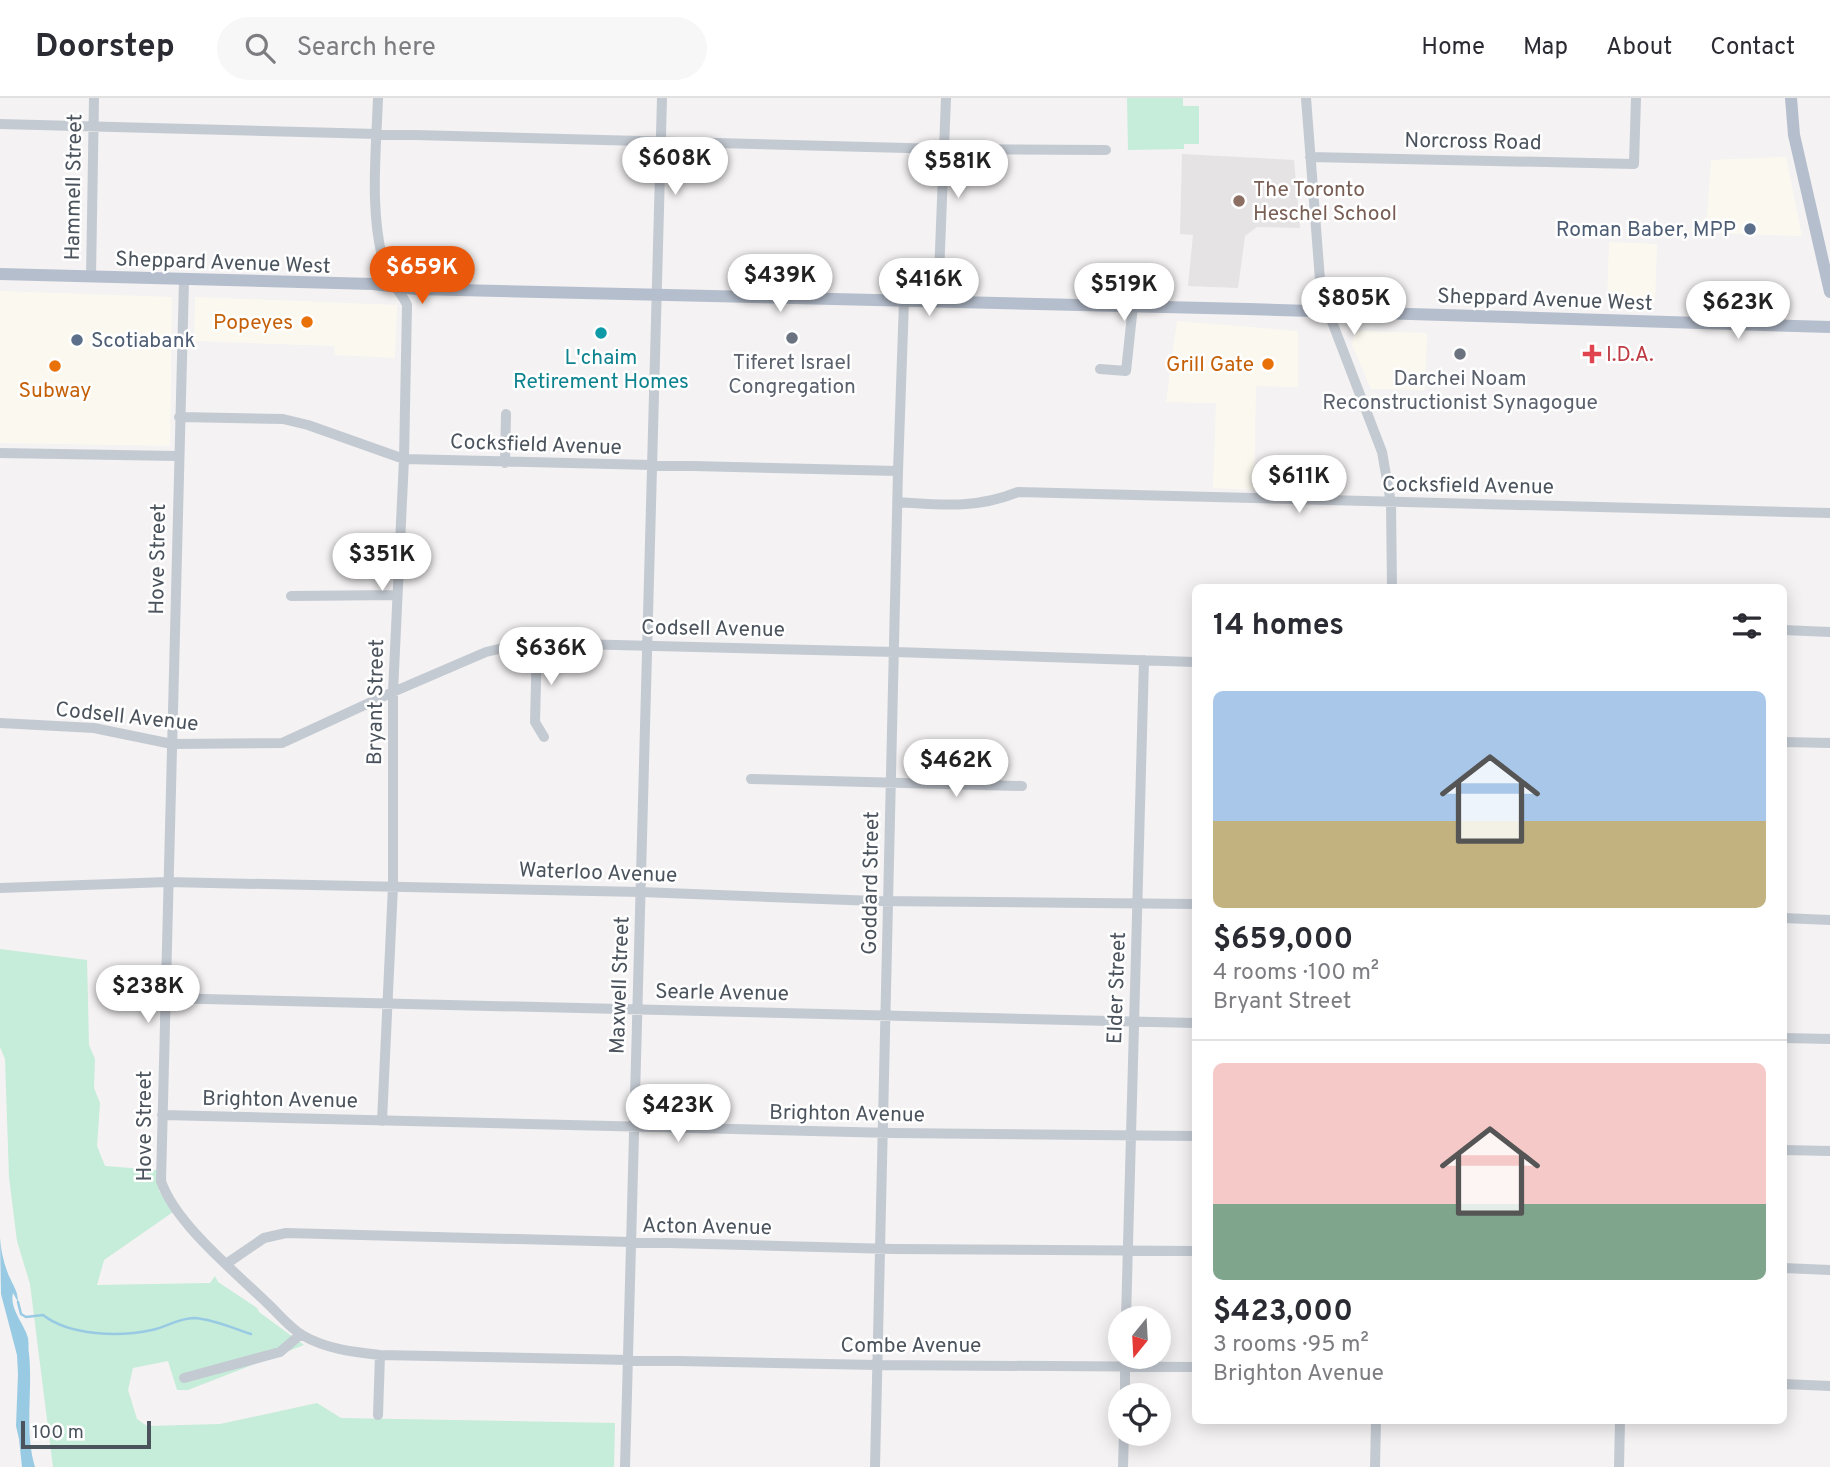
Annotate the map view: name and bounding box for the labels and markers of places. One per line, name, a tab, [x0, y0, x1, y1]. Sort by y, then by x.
pin: $608K	[626, 138, 724, 197]
pin: $581K	[909, 140, 1007, 200]
place label: The Toronto Heschel School	[1253, 177, 1397, 228]
marker: The Toronto Heschel School	[1231, 193, 1247, 209]
place label: Roman Baber, MPP	[1556, 217, 1736, 244]
marker: Roman Baber, MPP	[1742, 221, 1758, 237]
pin: $659K	[373, 246, 471, 306]
pin: $439K	[731, 254, 829, 314]
pin: $416K	[880, 258, 978, 318]
pin: $519K	[1075, 264, 1173, 323]
pin: $805K	[1305, 278, 1403, 337]
pin: $623K	[1689, 282, 1787, 341]
place label: Popeyes	[213, 310, 293, 337]
marker: Popeyes	[299, 314, 315, 330]
marker: L'chaim Retirement Homes	[593, 325, 609, 341]
place label: Scotiabank	[91, 328, 196, 355]
marker: Tiferet Israel Congregation	[784, 330, 800, 346]
marker: Scotiabank	[69, 332, 85, 348]
place label: I.D.A.	[1606, 342, 1654, 369]
place label: L'chaim Retirement Homes	[513, 345, 689, 396]
marker: Darchei Noam Reconstructionist Synagogue	[1452, 346, 1468, 362]
marker: I.D.A.	[1584, 346, 1600, 362]
place label: Tiferet Israel Congregation	[728, 350, 856, 401]
place label: Grill Gate	[1166, 352, 1254, 379]
marker: Grill Gate	[1260, 356, 1276, 372]
marker: Subway	[47, 358, 63, 374]
place label: Darchei Noam Reconstructionist Synagogue	[1322, 366, 1598, 417]
place label: Subway	[19, 378, 91, 405]
pin: $611K	[1250, 456, 1348, 515]
pin: $351K	[333, 533, 431, 593]
pin: $636K	[502, 628, 600, 687]
pin: $462K	[907, 740, 1005, 799]
pin: $238K	[99, 965, 197, 1025]
pin: $423K	[629, 1084, 727, 1144]

